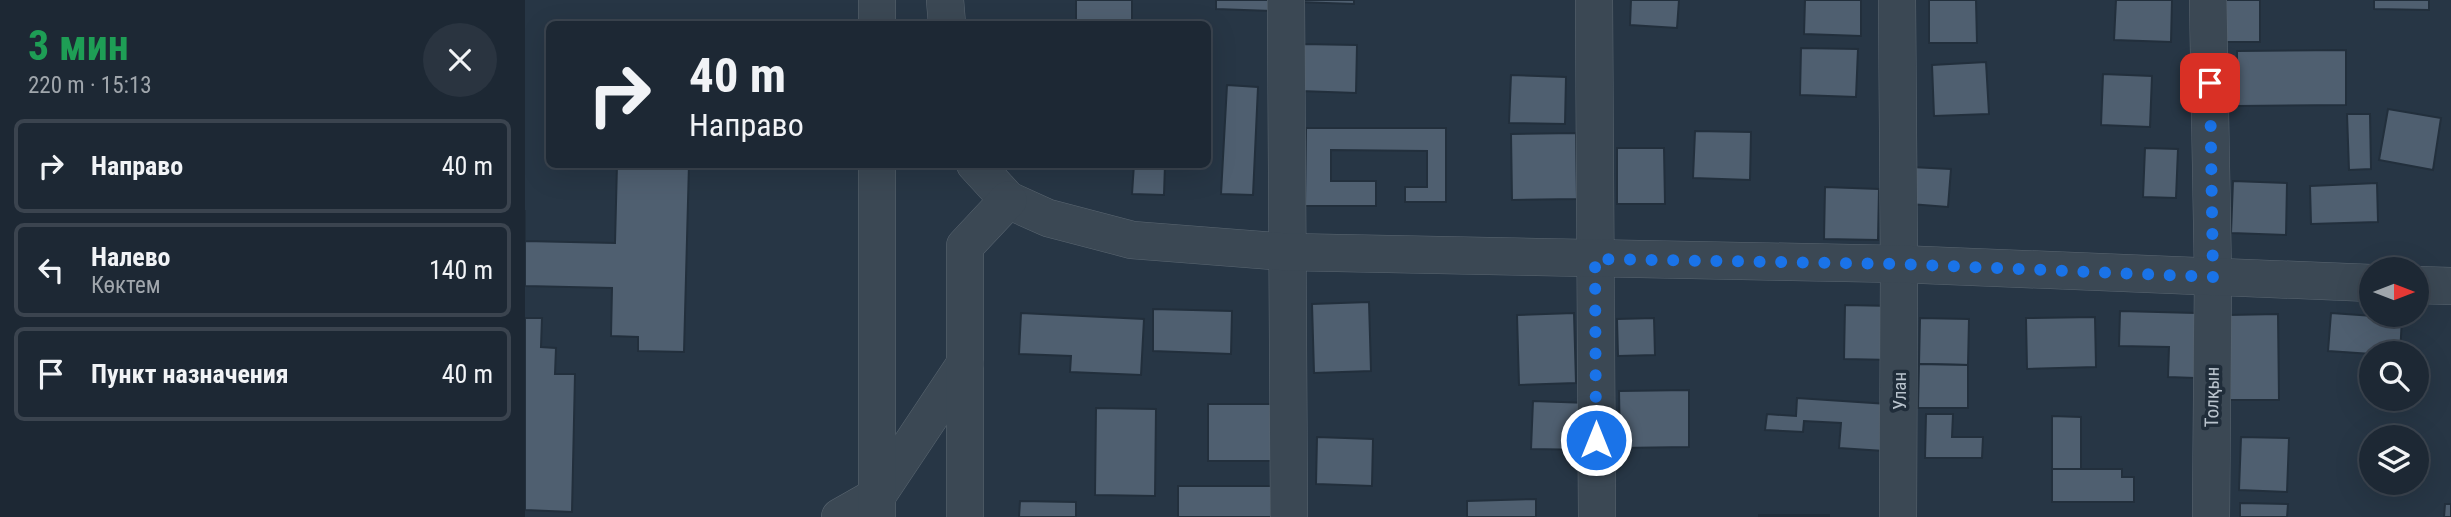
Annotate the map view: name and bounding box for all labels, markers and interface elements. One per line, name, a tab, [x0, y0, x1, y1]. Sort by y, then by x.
text: 3 мин	[28, 21, 129, 70]
button: close	[423, 23, 497, 97]
text: 40 m	[689, 47, 786, 104]
icon: right	[574, 49, 665, 140]
pin	[2180, 53, 2240, 113]
icon: arrive	[2191, 64, 2229, 102]
text: 220 m · 15:13	[28, 72, 152, 99]
text: Направо	[689, 106, 804, 144]
icon: right	[32, 147, 70, 185]
text: Направо	[91, 151, 183, 181]
text: 40 m	[442, 151, 493, 181]
text: Налево	[91, 242, 171, 272]
icon: left	[32, 251, 70, 289]
text: 140 m	[429, 255, 493, 285]
north arrow	[2359, 257, 2429, 327]
map controls	[2359, 257, 2429, 495]
text: Көктем	[91, 272, 161, 299]
button: search	[2359, 341, 2429, 411]
icon: arrive	[32, 355, 70, 393]
text: Пункт назначения	[91, 359, 289, 389]
text: 40 m	[442, 359, 493, 389]
street label: Толқын	[2200, 366, 2224, 428]
street label: Улан	[1888, 372, 1911, 410]
position arrow	[1559, 403, 1633, 477]
button: layers	[2359, 425, 2429, 495]

